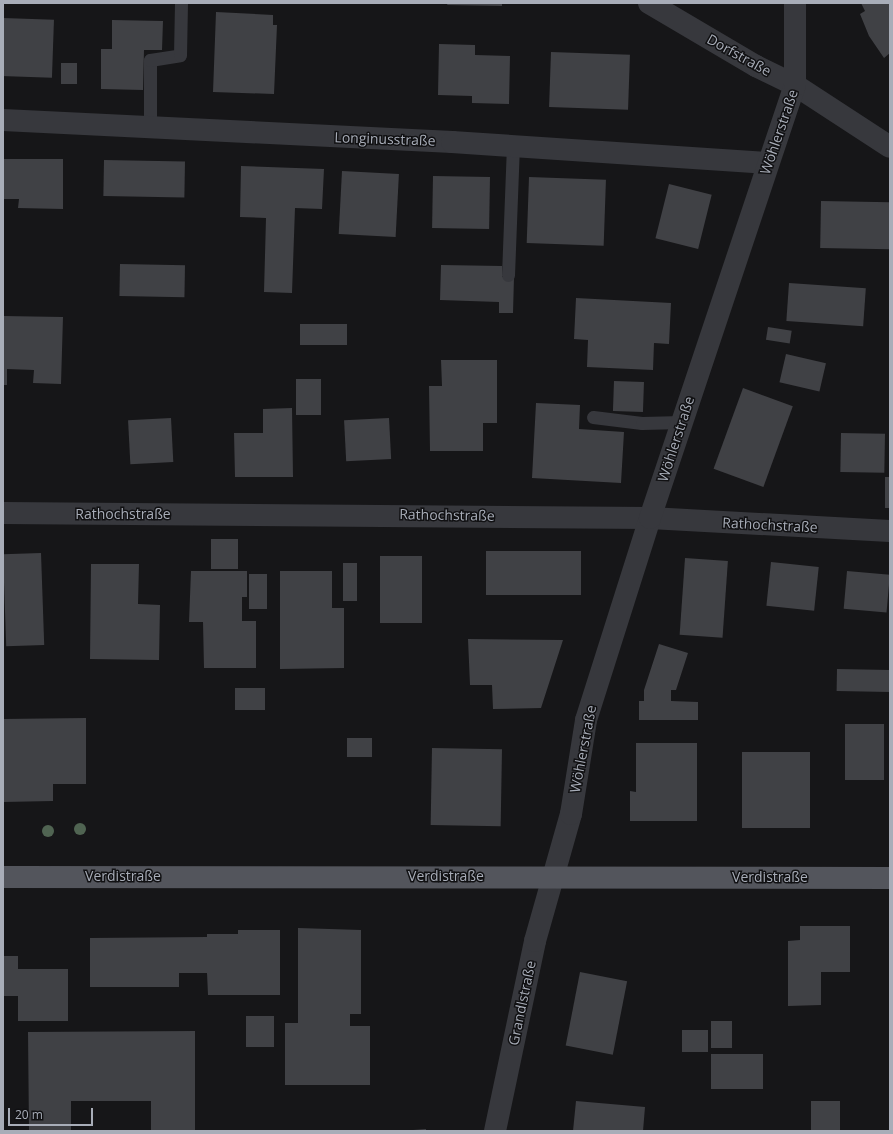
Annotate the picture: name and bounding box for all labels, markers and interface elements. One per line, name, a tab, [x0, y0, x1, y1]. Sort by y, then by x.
street label: Dorfstraße	[704, 31, 774, 79]
street label: Wöhlerstraße	[757, 87, 801, 177]
street label: Longinusstraße	[334, 129, 436, 149]
street label: Wöhlerstraße	[654, 394, 698, 484]
street label: Rathochstraße	[75, 506, 171, 522]
street label: Rathochstraße	[399, 506, 495, 524]
street label: Rathochstraße	[722, 514, 818, 536]
street label: Wöhlerstraße	[566, 704, 600, 794]
street label: Verdistraße	[85, 868, 161, 884]
street label: Verdistraße	[408, 868, 484, 884]
street label: Verdistraße	[732, 869, 808, 885]
street label: Grandlstraße	[505, 959, 539, 1047]
scale bar	[10, 1100, 95, 1126]
text: 20 m	[15, 1106, 43, 1123]

